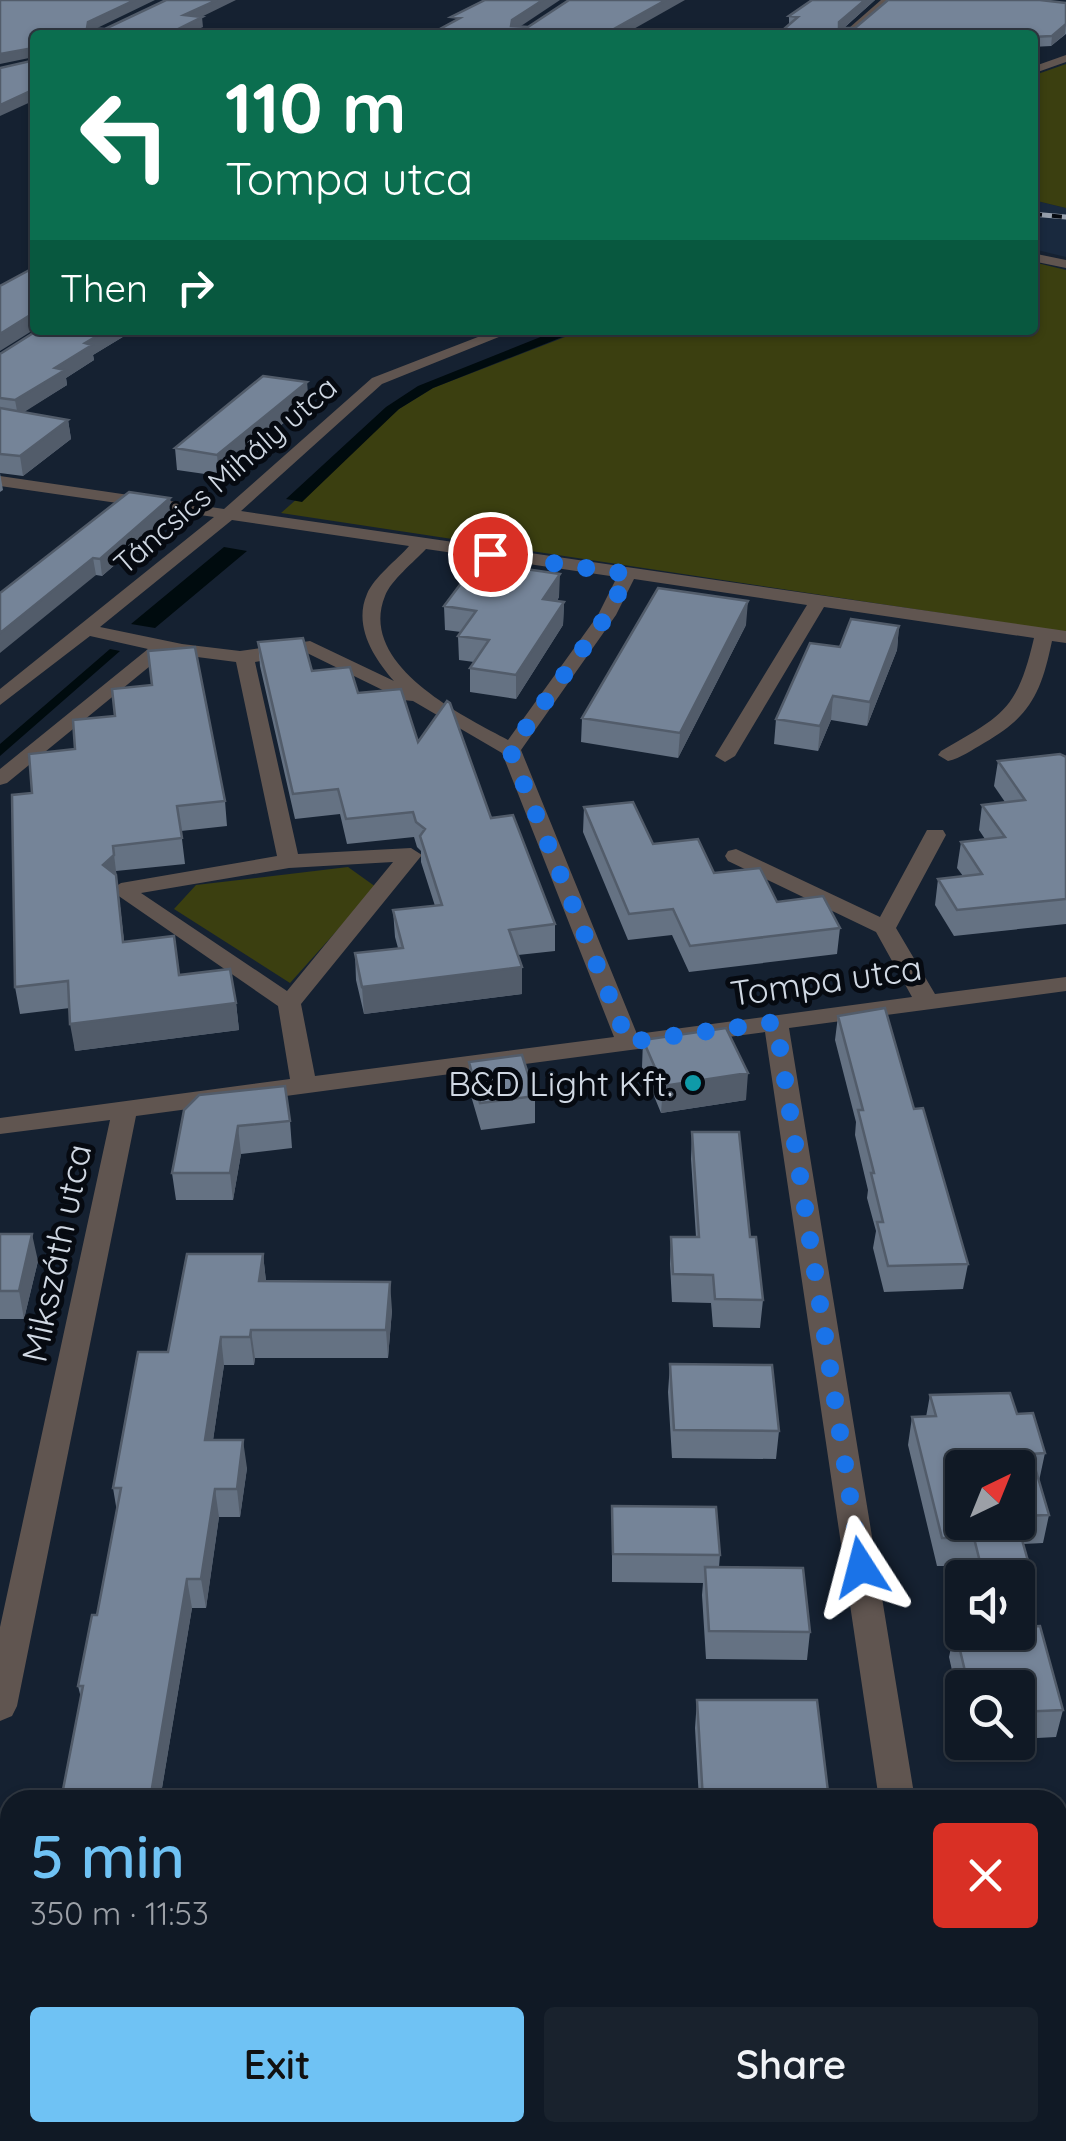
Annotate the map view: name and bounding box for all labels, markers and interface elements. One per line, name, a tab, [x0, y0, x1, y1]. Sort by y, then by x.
text: 110 m	[225, 63, 407, 151]
icon: left	[60, 70, 190, 200]
text: Tompa utca	[225, 150, 473, 206]
icon: right	[168, 260, 223, 315]
text: Then	[60, 264, 148, 312]
street label: Táncsics Mihály utca	[106, 368, 344, 582]
pin	[448, 512, 533, 597]
icon: arrive	[463, 527, 518, 582]
street label: Tompa utca	[727, 945, 925, 1015]
place label: B&D Light Kft.	[448, 1061, 673, 1105]
marker: B&D Light Kft.	[682, 1072, 704, 1094]
street label: Mikszáth utca	[11, 1140, 101, 1366]
north arrow	[945, 1450, 1035, 1540]
map controls	[945, 1450, 1035, 1760]
position arrow	[809, 1515, 913, 1619]
button: sound	[945, 1560, 1035, 1650]
button: search	[945, 1670, 1035, 1760]
text: 5 min	[30, 1818, 185, 1893]
button: close	[933, 1823, 1038, 1928]
text: 350 m · 11:53	[30, 1893, 209, 1933]
button: Exit	[30, 2007, 524, 2122]
button: Share	[544, 2007, 1038, 2122]

